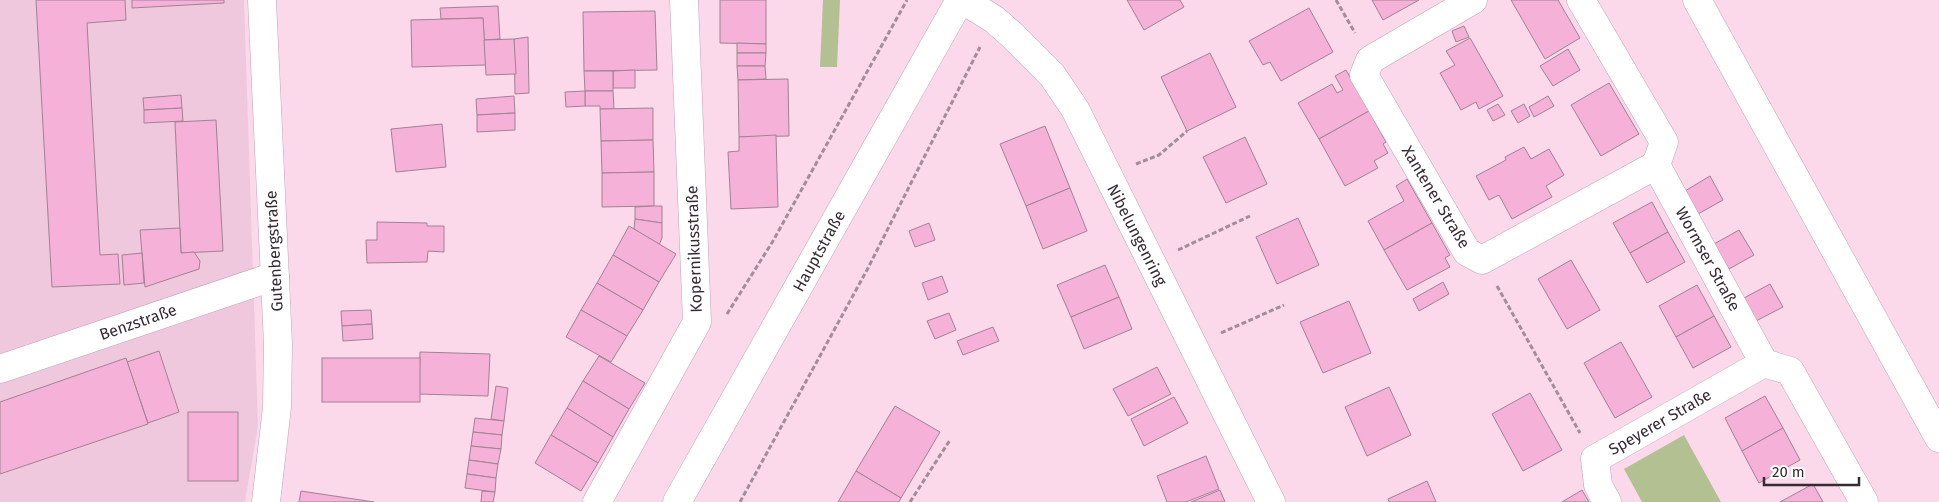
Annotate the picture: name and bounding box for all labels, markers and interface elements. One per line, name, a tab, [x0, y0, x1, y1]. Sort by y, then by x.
street label: Xantener Straße	[1398, 142, 1474, 252]
street label: Nibelungenring	[1103, 181, 1171, 290]
street label: Kopernikusstraße	[682, 185, 706, 313]
street label: Gutenbergstraße	[261, 190, 287, 312]
street label: Wormser Straße	[1672, 204, 1744, 314]
street label: Hauptstraße	[789, 207, 849, 295]
street label: Benzstraße	[97, 300, 179, 344]
street label: Speyerer Straße	[1605, 385, 1715, 459]
scale bar	[1764, 454, 1859, 486]
text: 20 m	[1772, 463, 1805, 481]

